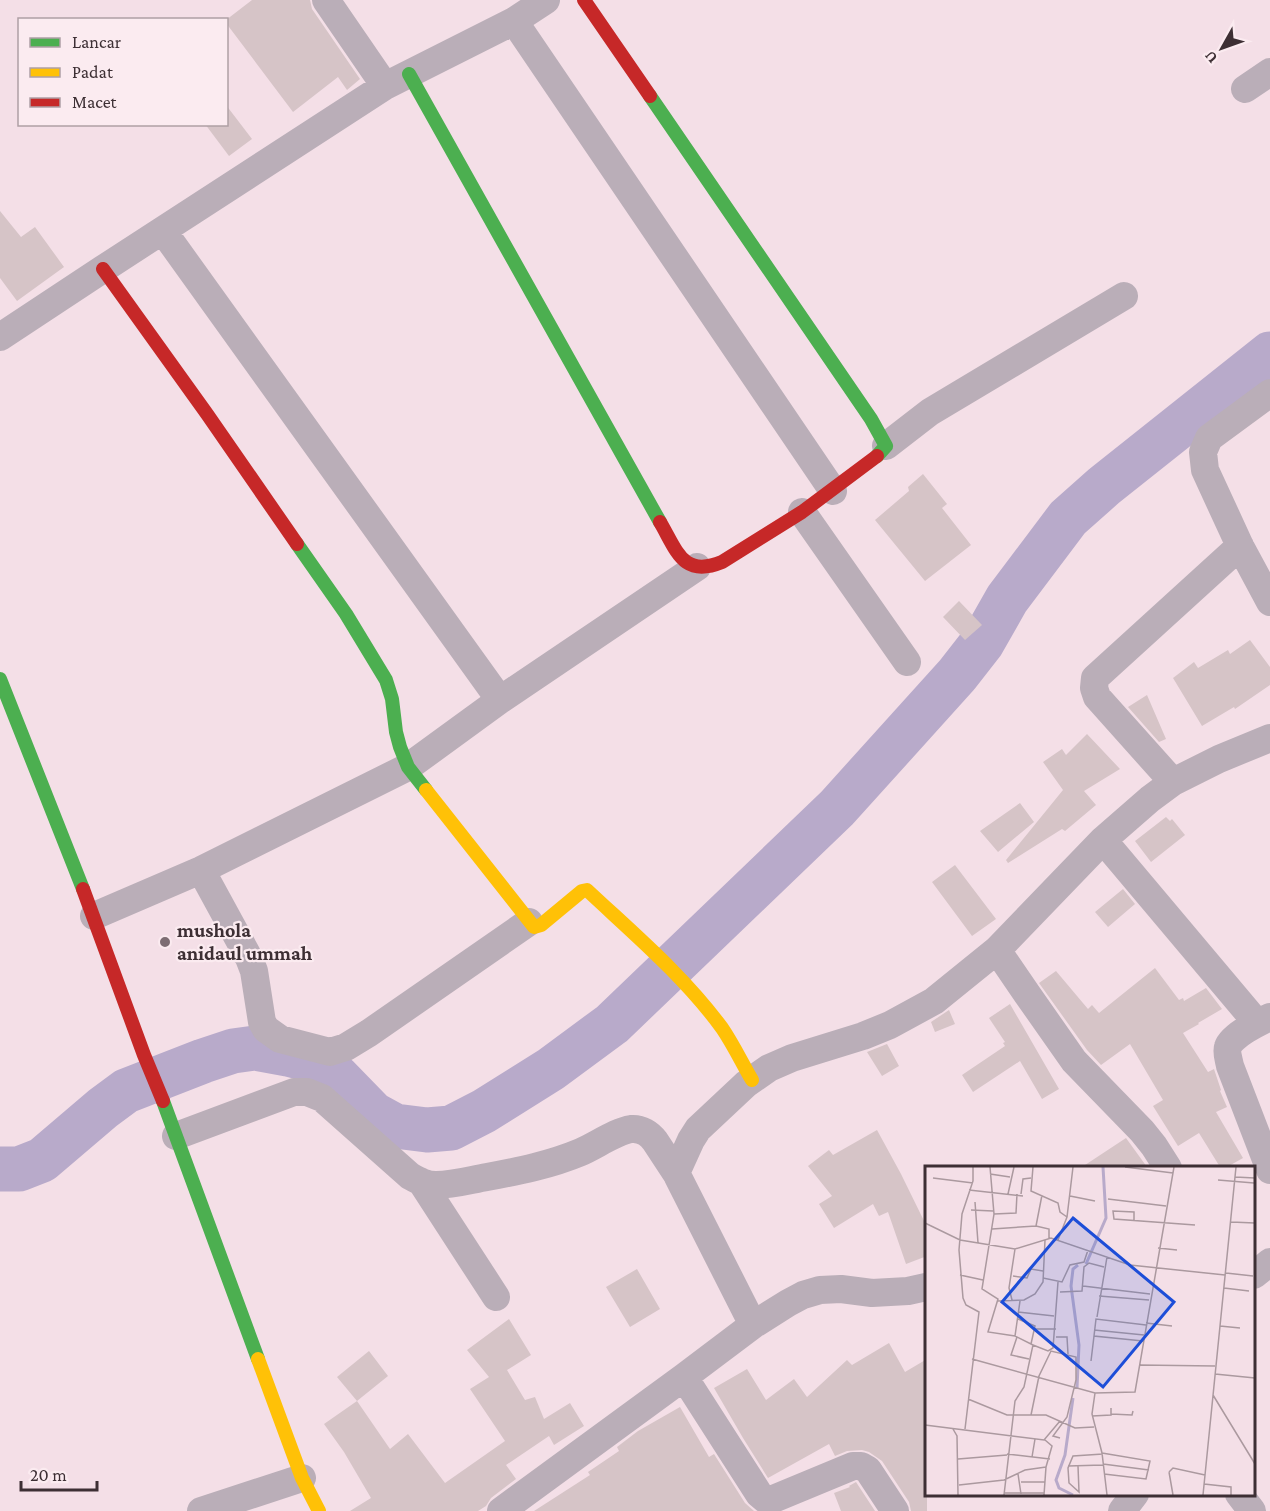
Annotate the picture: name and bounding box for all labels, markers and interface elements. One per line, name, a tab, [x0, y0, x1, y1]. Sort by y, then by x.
legend	[18, 18, 228, 126]
north arrow	[1192, 18, 1252, 78]
text: Lancar	[72, 32, 122, 52]
text: U	[1201, 48, 1221, 67]
text: Padat	[72, 62, 114, 82]
text: Macet	[72, 92, 118, 112]
place label: mushola anidaul ummah	[177, 919, 313, 964]
marker: mushola anidaul ummah	[158, 935, 172, 949]
inset map	[925, 1166, 1255, 1496]
scale bar	[21, 1454, 98, 1492]
text: 20 m	[30, 1465, 67, 1485]

